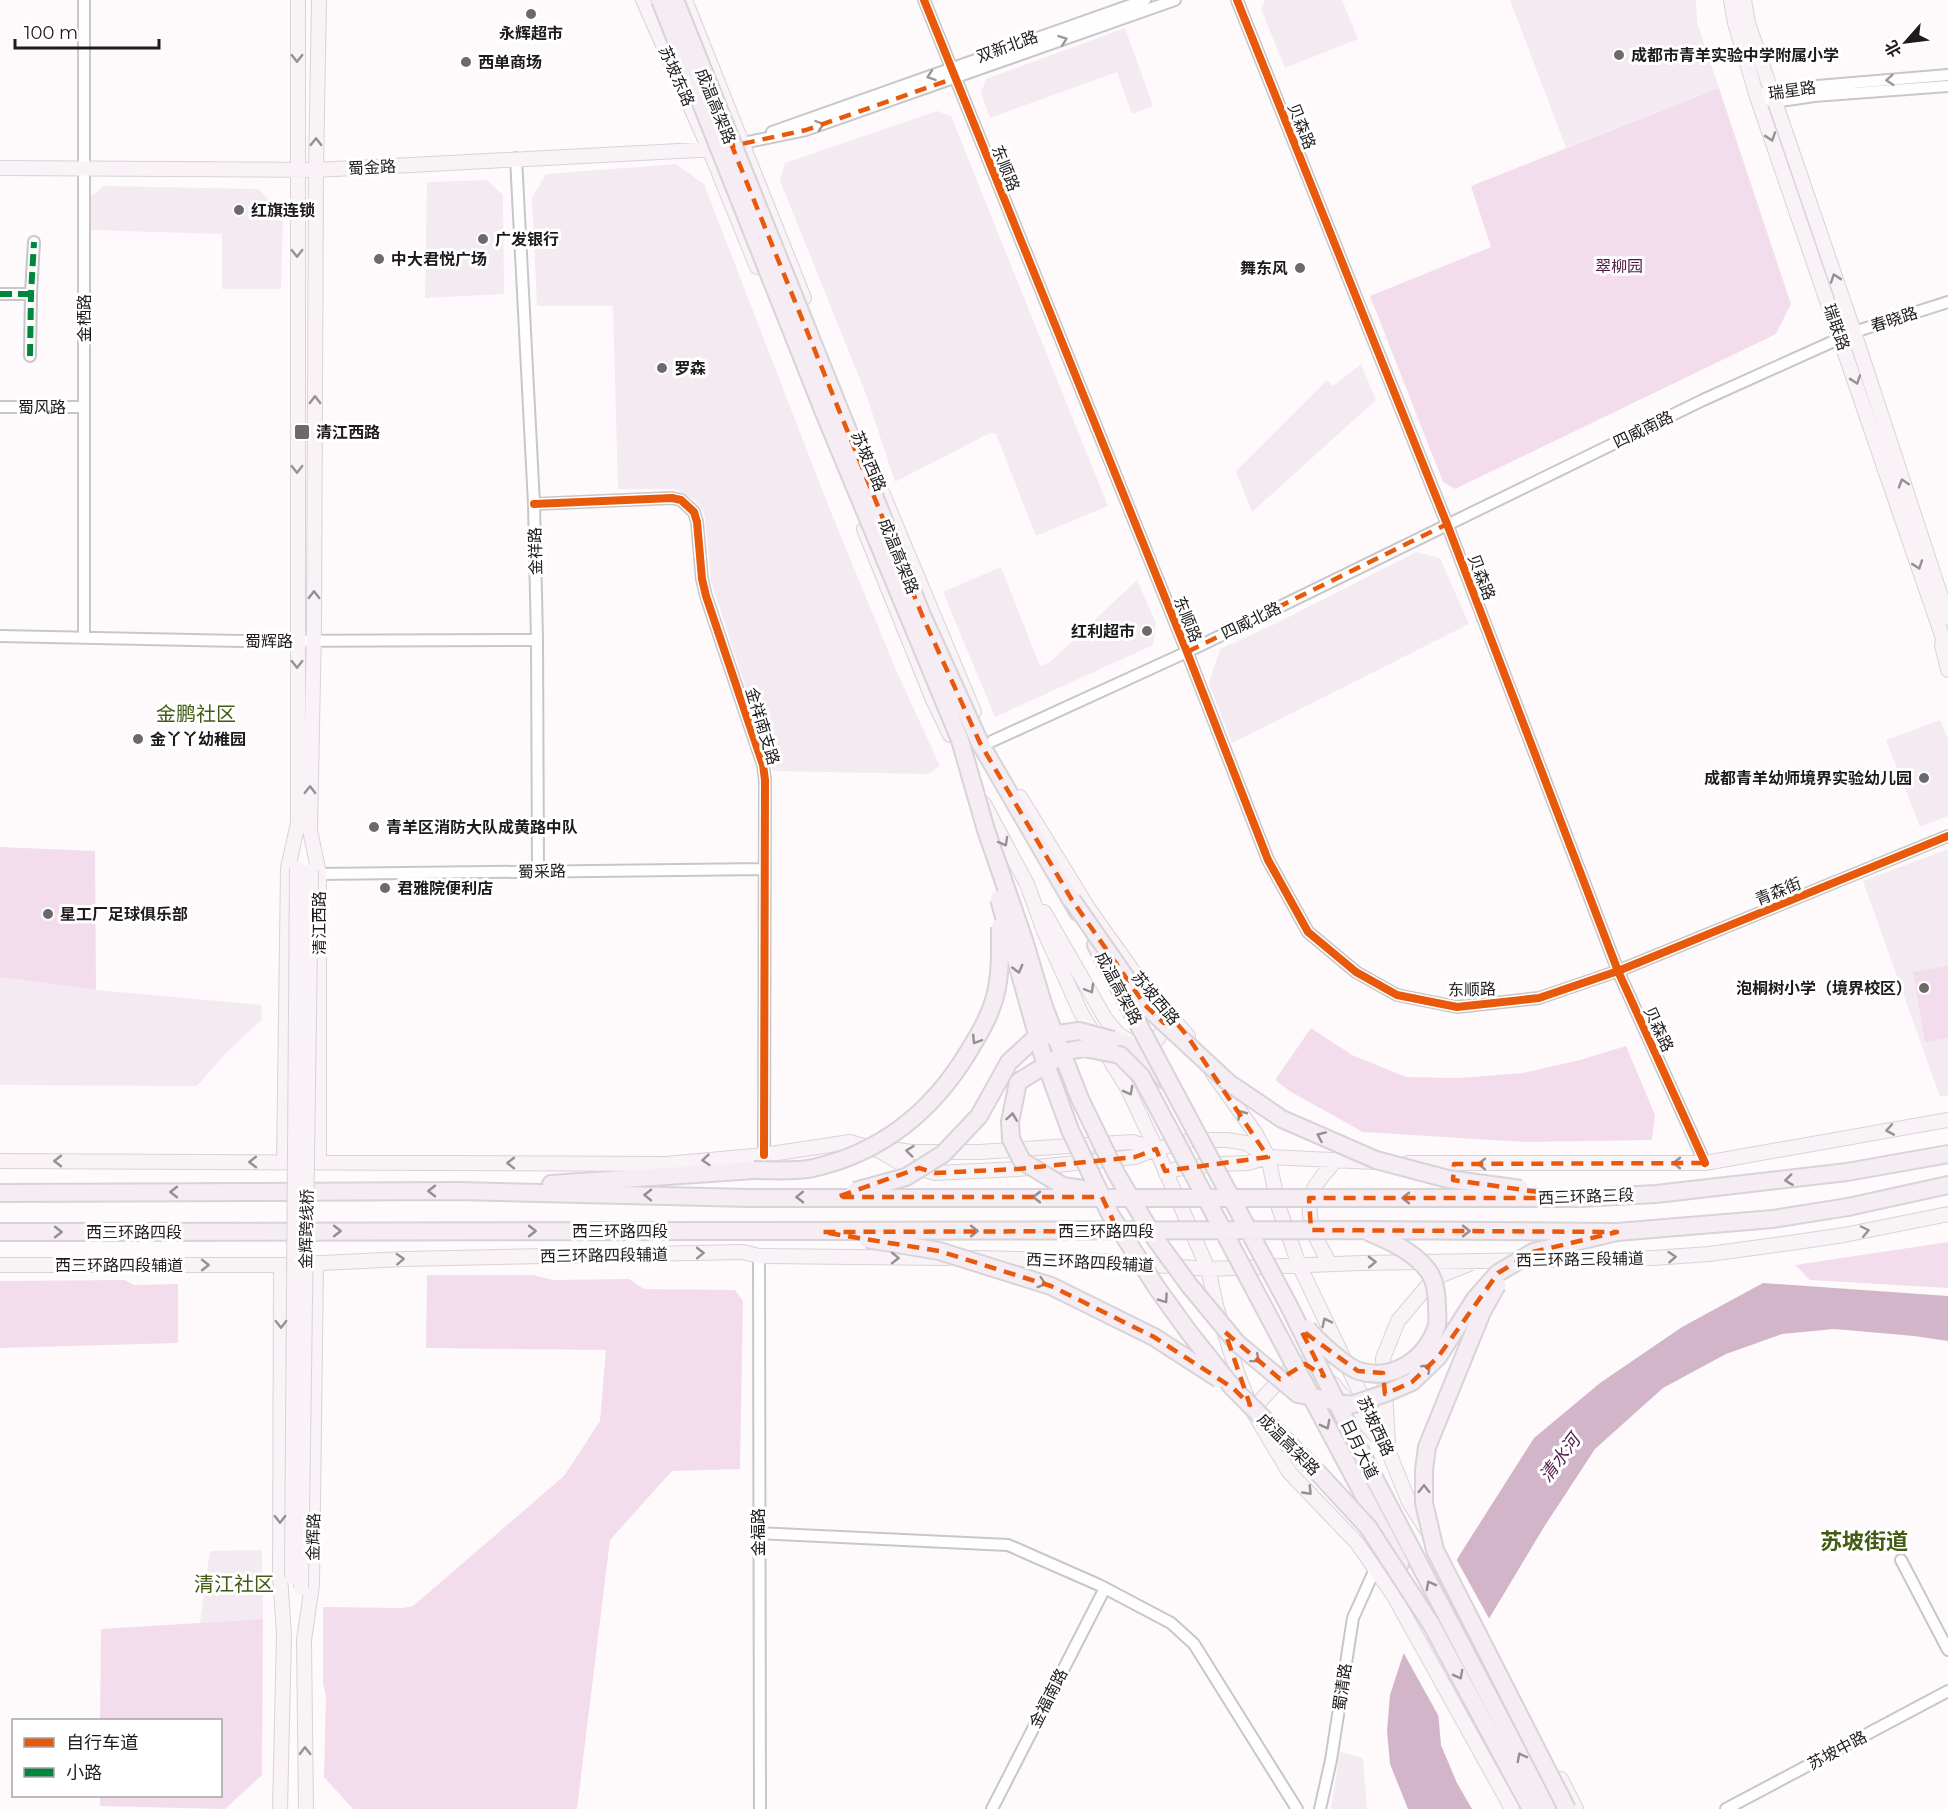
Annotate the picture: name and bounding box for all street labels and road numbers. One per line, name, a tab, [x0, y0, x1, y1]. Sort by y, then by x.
street label: 双新北路	[974, 27, 1040, 66]
street label: 苏坡东路	[655, 43, 698, 109]
street label: 成温高架路	[692, 66, 739, 147]
street label: 瑞星路	[1767, 78, 1817, 103]
street label: 贝森路	[1284, 100, 1319, 152]
street label: 东顺路	[988, 142, 1023, 194]
street label: 蜀金路	[348, 157, 396, 178]
street label: 金栖路	[75, 294, 94, 342]
street label: 瑞联路	[1820, 301, 1853, 353]
street label: 春晓路	[1868, 303, 1920, 336]
street label: 蜀风路	[18, 398, 66, 417]
street label: 四威南路	[1610, 407, 1676, 452]
street label: 苏坡西路	[847, 428, 890, 494]
street label: 成温高架路	[875, 516, 922, 597]
street label: 金祥路	[526, 527, 545, 575]
street label: 贝森路	[1464, 551, 1499, 603]
street label: 东顺路	[1170, 593, 1205, 645]
street label: 四威北路	[1218, 598, 1284, 643]
street label: 蜀辉路	[245, 632, 293, 651]
street label: 金祥南支路	[742, 685, 783, 767]
street label: 蜀采路	[518, 862, 566, 881]
street label: 青森街	[1752, 874, 1804, 909]
street label: 清江西路	[310, 891, 329, 955]
street label: 成温高架路	[1091, 948, 1146, 1028]
street label: 苏坡西路	[1128, 968, 1183, 1029]
street label: 东顺路	[1448, 980, 1496, 999]
street label: 贝森路	[1640, 1003, 1677, 1055]
street label: 西三环路三段	[1538, 1185, 1634, 1208]
street label: 金辉跨线桥	[296, 1189, 317, 1269]
street label: 西三环路四段	[572, 1222, 668, 1241]
street label: 西三环路四段	[1058, 1222, 1154, 1241]
street label: 西三环路四段	[86, 1223, 182, 1242]
street label: 西三环路四段辅道	[540, 1245, 668, 1266]
street label: 西三环路三段辅道	[1516, 1249, 1644, 1270]
street label: 西三环路四段辅道	[1026, 1250, 1154, 1275]
street label: 西三环路四段辅道	[55, 1256, 183, 1275]
street label: 苏坡西路	[1353, 1393, 1398, 1459]
street label: 成温高架路	[1254, 1409, 1324, 1479]
street label: 日月大道	[1337, 1416, 1382, 1482]
street label: 金福路	[749, 1508, 768, 1556]
street label: 金辉路	[304, 1513, 323, 1561]
street label: 蜀清路	[1330, 1662, 1355, 1712]
street label: 金福南路	[1025, 1665, 1071, 1731]
street label: 苏坡中路	[1805, 1727, 1870, 1774]

